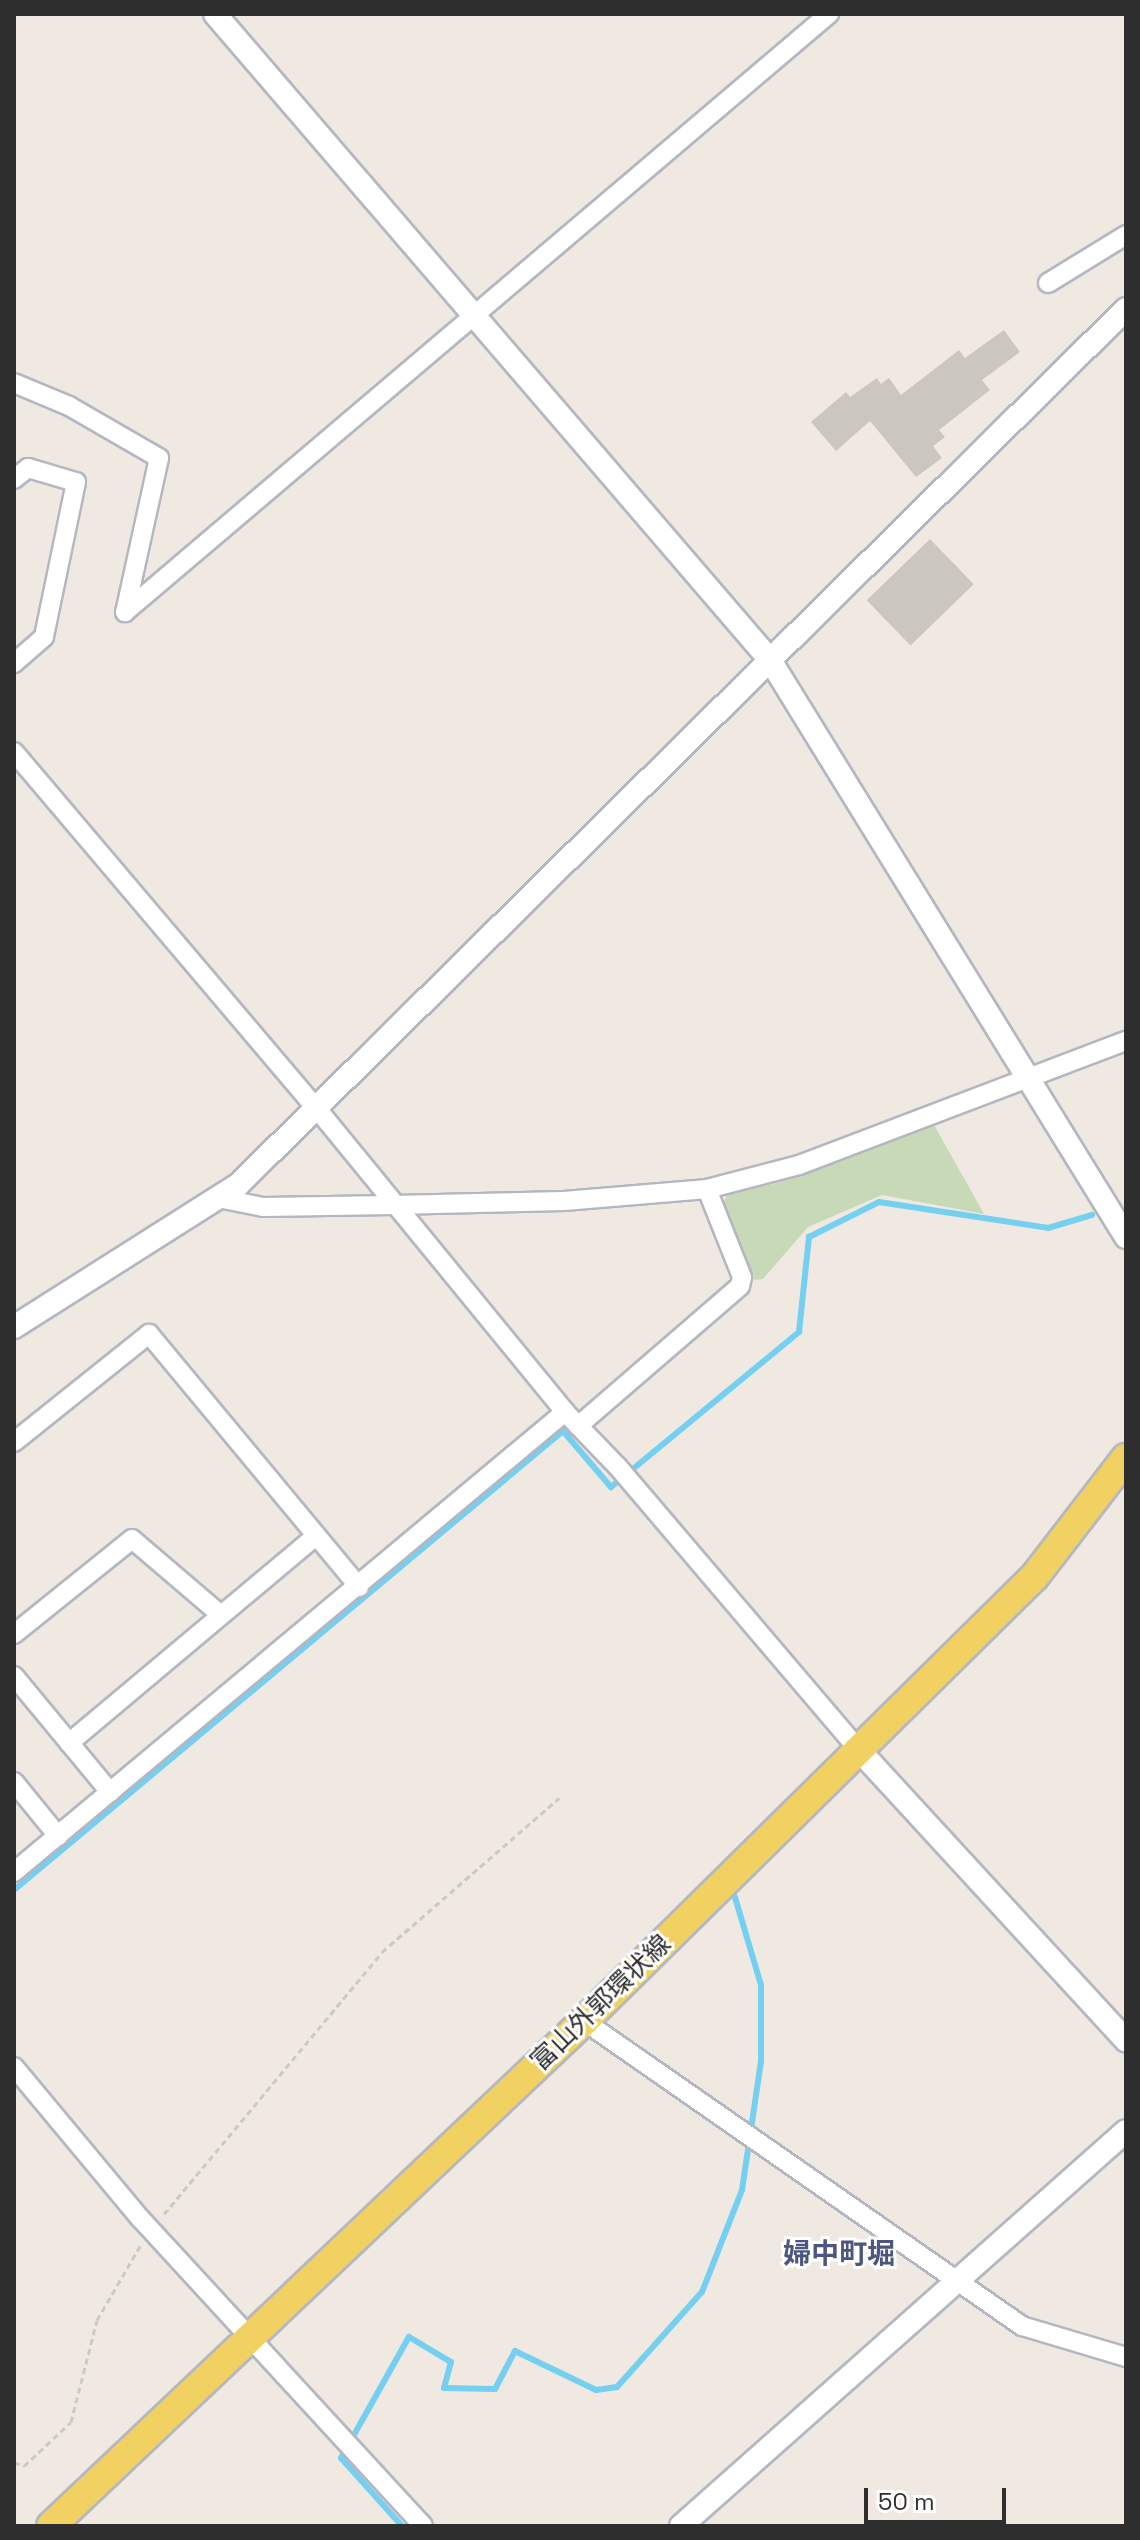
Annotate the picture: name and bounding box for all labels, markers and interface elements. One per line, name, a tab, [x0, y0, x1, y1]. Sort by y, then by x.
street label: 富山外郭環状線	[525, 1929, 677, 2077]
district label: 婦中町堀	[783, 2236, 895, 2270]
scale bar	[868, 2472, 1010, 2522]
text: 50 m	[878, 2486, 935, 2517]

